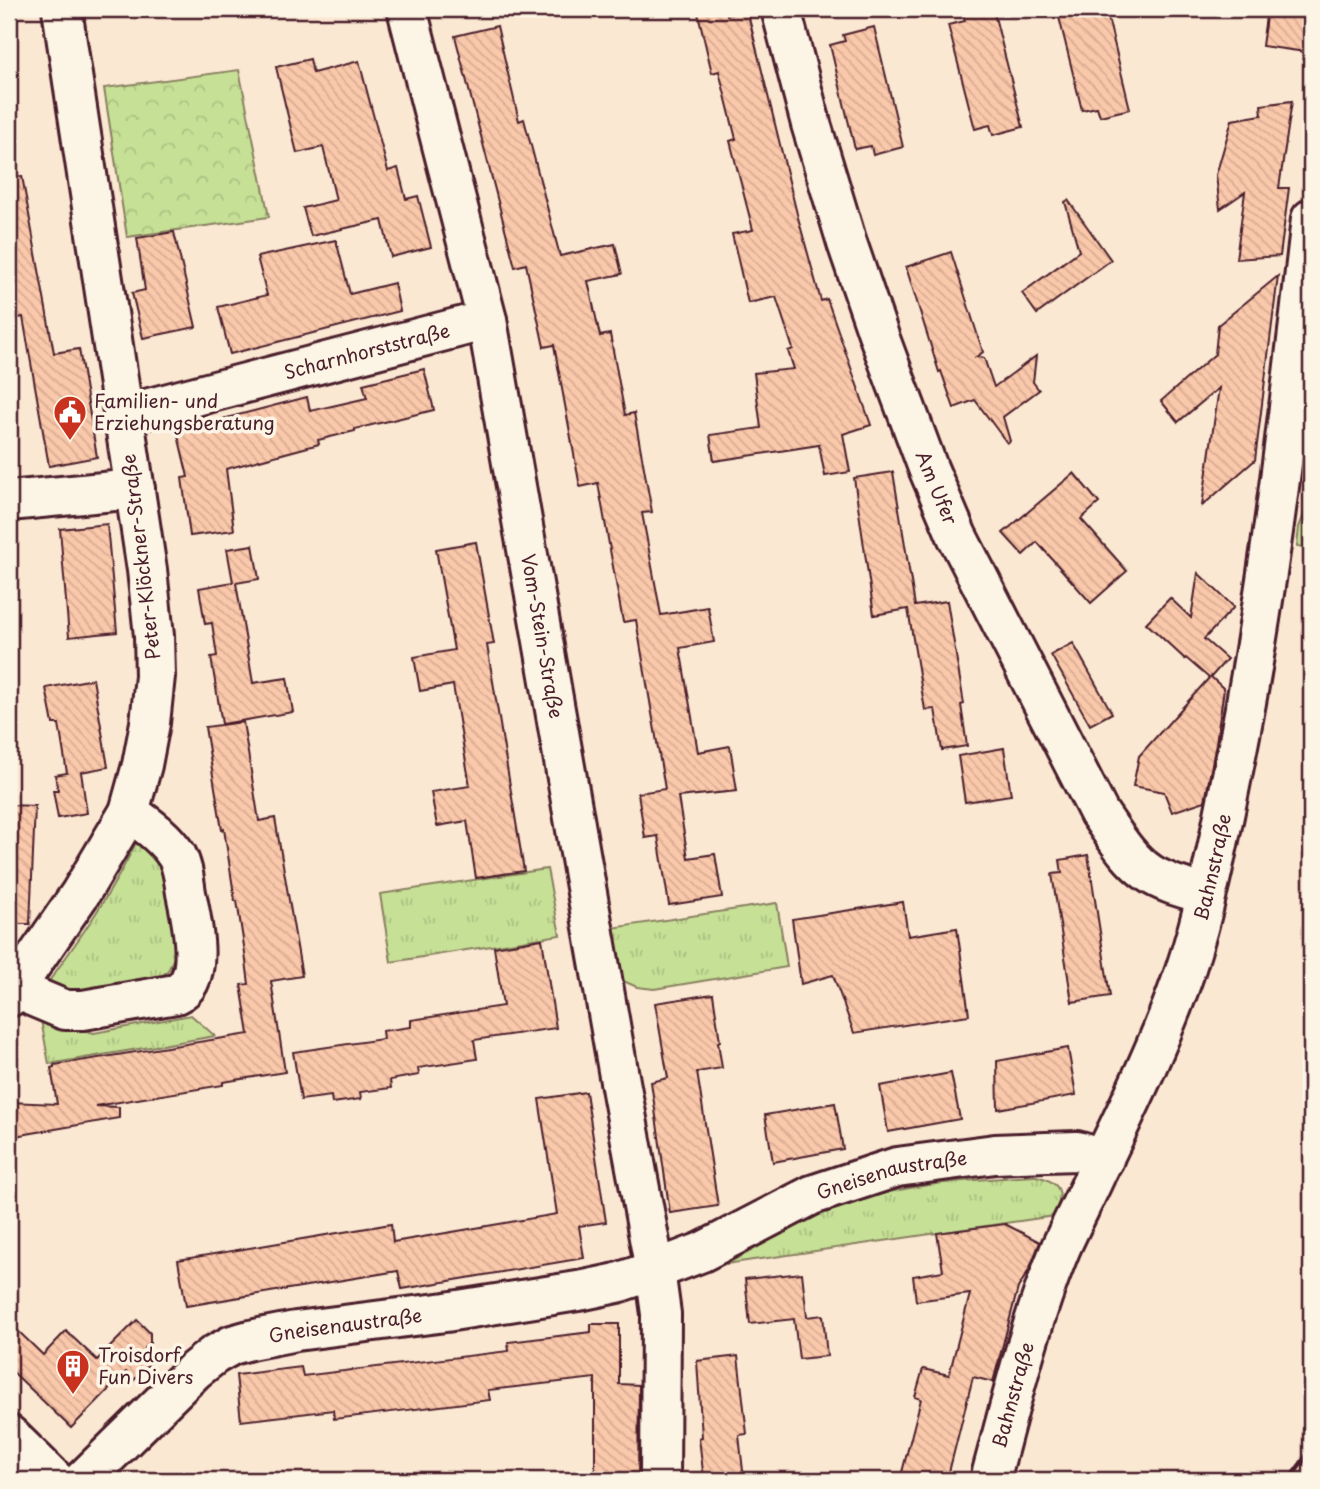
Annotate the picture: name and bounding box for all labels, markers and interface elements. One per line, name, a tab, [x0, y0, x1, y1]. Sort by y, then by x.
street label: Scharnhorststraße	[281, 315, 453, 385]
place label: Familien- und Erziehungsberatung	[94, 386, 275, 436]
public building icon: Familien- und Erziehungsberatung	[51, 393, 89, 442]
street label: Am Ufer	[910, 447, 966, 529]
street label: Peter-Klöckner-Straße	[113, 453, 167, 662]
street label: Vom-Stein-Straße	[515, 551, 571, 720]
street label: Bahnstraße	[1186, 811, 1237, 924]
street label: Gneisenaustraße	[812, 1143, 969, 1206]
street label: Gneisenaustraße	[266, 1300, 424, 1349]
street label: Bahnstraße	[984, 1338, 1040, 1451]
place label: Troisdorf Fun Divers	[98, 1340, 194, 1390]
building icon: Troisdorf Fun Divers	[54, 1347, 92, 1396]

